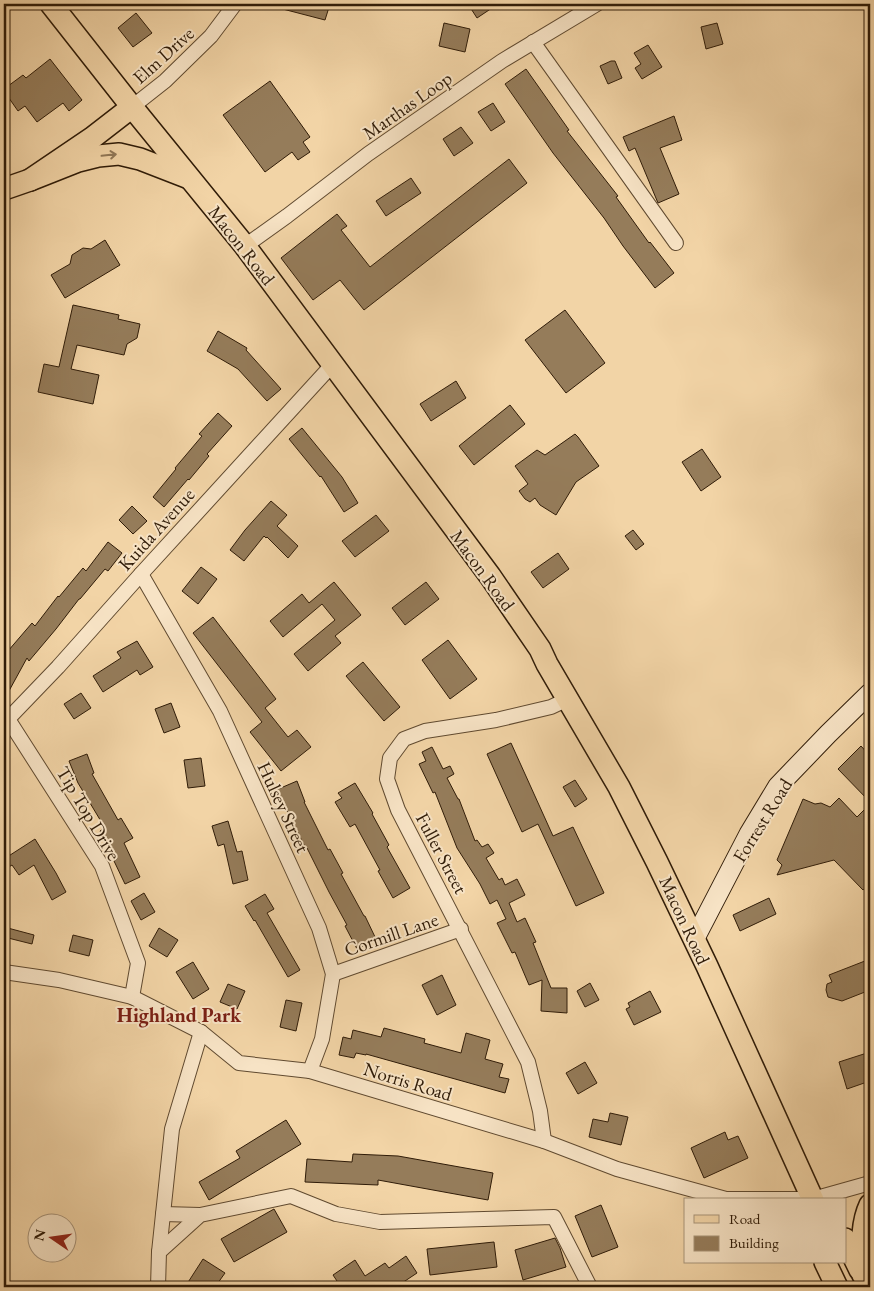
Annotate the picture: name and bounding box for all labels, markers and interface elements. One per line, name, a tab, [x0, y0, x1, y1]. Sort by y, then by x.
street label: Elm Drive	[127, 21, 199, 90]
street label: Marthas Loop	[358, 65, 457, 145]
one-way arrow	[101, 150, 117, 160]
street label: Macon Road	[203, 200, 281, 291]
street label: Kuida Avenue	[113, 483, 200, 576]
street label: Macon Road	[445, 525, 521, 616]
street label: Hulsey Street	[252, 758, 315, 857]
street label: Tip Top Drive	[51, 762, 126, 865]
street label: Forrest Road	[727, 773, 798, 867]
street label: Fuller Street	[410, 808, 473, 898]
street label: Macon Road	[653, 872, 716, 969]
street label: Cormill Lane	[341, 907, 441, 962]
district label: Highland Park	[117, 1002, 242, 1028]
street label: Norris Road	[360, 1056, 456, 1107]
legend	[684, 1198, 846, 1264]
text: Road	[729, 1209, 761, 1228]
north arrow	[28, 1214, 78, 1264]
text: N	[29, 1227, 50, 1243]
text: Building	[729, 1233, 779, 1252]

